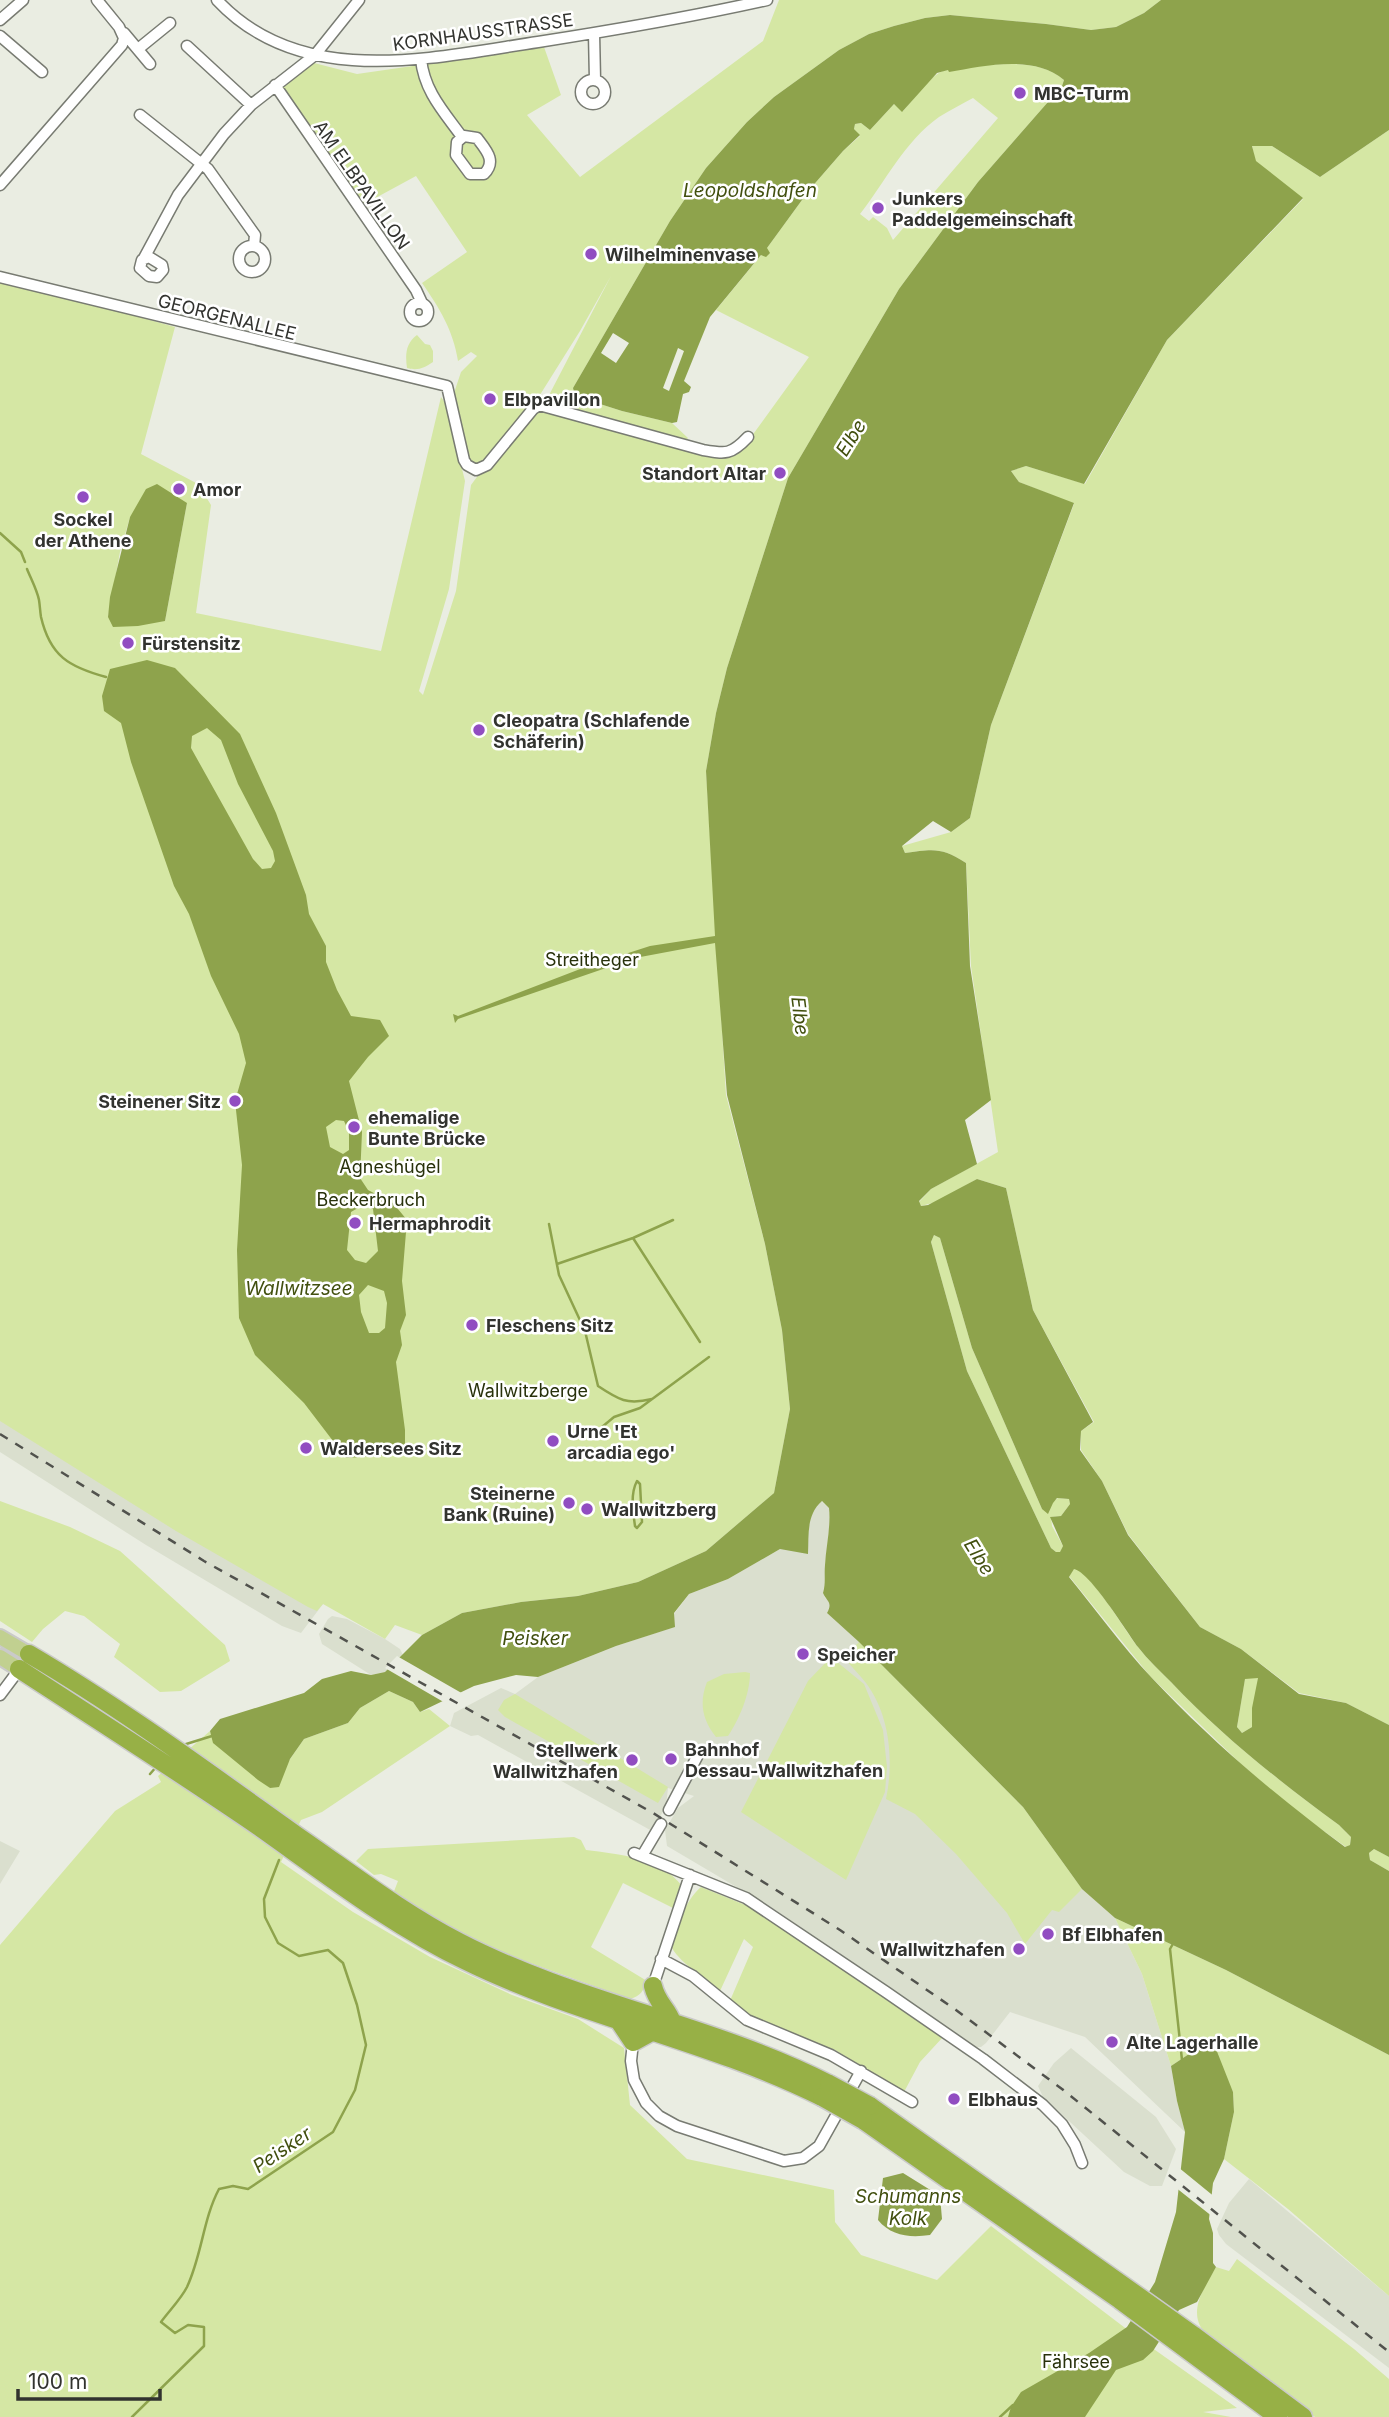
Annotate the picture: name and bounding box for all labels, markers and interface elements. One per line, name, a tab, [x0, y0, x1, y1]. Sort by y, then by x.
street label: KORNHAUSSTRASSE	[391, 9, 575, 55]
place label: MBC-Turm	[1034, 83, 1129, 104]
marker: MBC-Turm	[1012, 85, 1028, 101]
street label: AM ELBPAVILLON	[310, 117, 414, 253]
water label: Leopoldshafen	[683, 179, 817, 202]
place label: Junkers Paddelgemeinschaft	[892, 188, 1073, 230]
marker: Junkers Paddelgemeinschaft	[870, 200, 886, 216]
place label: Wilhelminenvase	[605, 244, 757, 265]
marker: Wilhelminenvase	[583, 246, 599, 262]
street label: GEORGENALLEE	[156, 290, 298, 344]
place label: Elbpavillon	[504, 389, 601, 410]
marker: Elbpavillon	[482, 391, 498, 407]
water label: Elbe	[831, 416, 871, 460]
place label: Standort Altar	[642, 463, 766, 484]
marker: Standort Altar	[772, 465, 788, 481]
place label: Amor	[193, 479, 241, 500]
marker: Amor	[171, 481, 187, 497]
marker: Sockel der Athene	[75, 489, 91, 505]
place label: Sockel der Athene	[34, 509, 132, 551]
place label: Fürstensitz	[142, 633, 241, 654]
marker: Fürstensitz	[120, 635, 136, 651]
place label: Cleopatra (Schlafende Schäferin)	[493, 710, 690, 752]
marker: Cleopatra (Schlafende Schäferin)	[471, 722, 487, 738]
park label: Streitheger	[545, 949, 639, 970]
water label: Elbe	[786, 995, 814, 1037]
place label: Steinener Sitz	[98, 1091, 221, 1112]
marker: Steinener Sitz	[227, 1093, 243, 1109]
place label: ehemalige Bunte Brücke	[368, 1107, 486, 1149]
marker: ehemalige Bunte Brücke	[346, 1119, 362, 1135]
park label: Agneshügel	[339, 1156, 441, 1177]
park label: Beckerbruch	[317, 1189, 425, 1210]
place label: Hermaphrodit	[369, 1213, 491, 1234]
marker: Hermaphrodit	[347, 1215, 363, 1231]
water label: Wallwitzsee	[245, 1277, 353, 1300]
place label: Fleschens Sitz	[486, 1315, 614, 1336]
marker: Fleschens Sitz	[464, 1317, 480, 1333]
park label: Wallwitzberge	[468, 1380, 588, 1401]
place label: Urne 'Et arcadia ego'	[567, 1421, 675, 1463]
marker: Urne 'Et arcadia ego'	[545, 1433, 561, 1449]
place label: Waldersees Sitz	[320, 1438, 462, 1459]
marker: Waldersees Sitz	[298, 1440, 314, 1456]
place label: Steinerne Bank (Ruine)	[444, 1483, 555, 1525]
marker: Steinerne Bank (Ruine)	[561, 1495, 577, 1511]
place label: Wallwitzberg	[601, 1499, 716, 1520]
marker: Wallwitzberg	[579, 1501, 595, 1517]
water label: Elbe	[959, 1535, 999, 1579]
water label: Peisker	[502, 1627, 569, 1650]
place label: Speicher	[817, 1644, 896, 1665]
marker: Speicher	[795, 1646, 811, 1662]
place label: Bahnhof Dessau-Wallwitzhafen	[685, 1739, 883, 1781]
place label: Stellwerk Wallwitzhafen	[493, 1740, 619, 1782]
marker: Bahnhof Dessau-Wallwitzhafen	[663, 1751, 679, 1767]
marker: Stellwerk Wallwitzhafen	[624, 1752, 640, 1768]
place label: Bf Elbhafen	[1062, 1924, 1163, 1945]
marker: Bf Elbhafen	[1040, 1926, 1056, 1942]
place label: Wallwitzhafen	[880, 1939, 1005, 1960]
marker: Wallwitzhafen	[1011, 1941, 1027, 1957]
place label: Alte Lagerhalle	[1126, 2032, 1259, 2053]
marker: Alte Lagerhalle	[1104, 2034, 1120, 2050]
place label: Elbhaus	[968, 2089, 1038, 2110]
marker: Elbhaus	[946, 2091, 962, 2107]
water label: Peisker	[248, 2122, 316, 2178]
water label: Schumanns Kolk	[855, 2185, 961, 2230]
park label: Fährsee	[1042, 2351, 1110, 2372]
scale bar	[18, 2358, 159, 2402]
text: 100 m	[28, 2369, 87, 2394]

